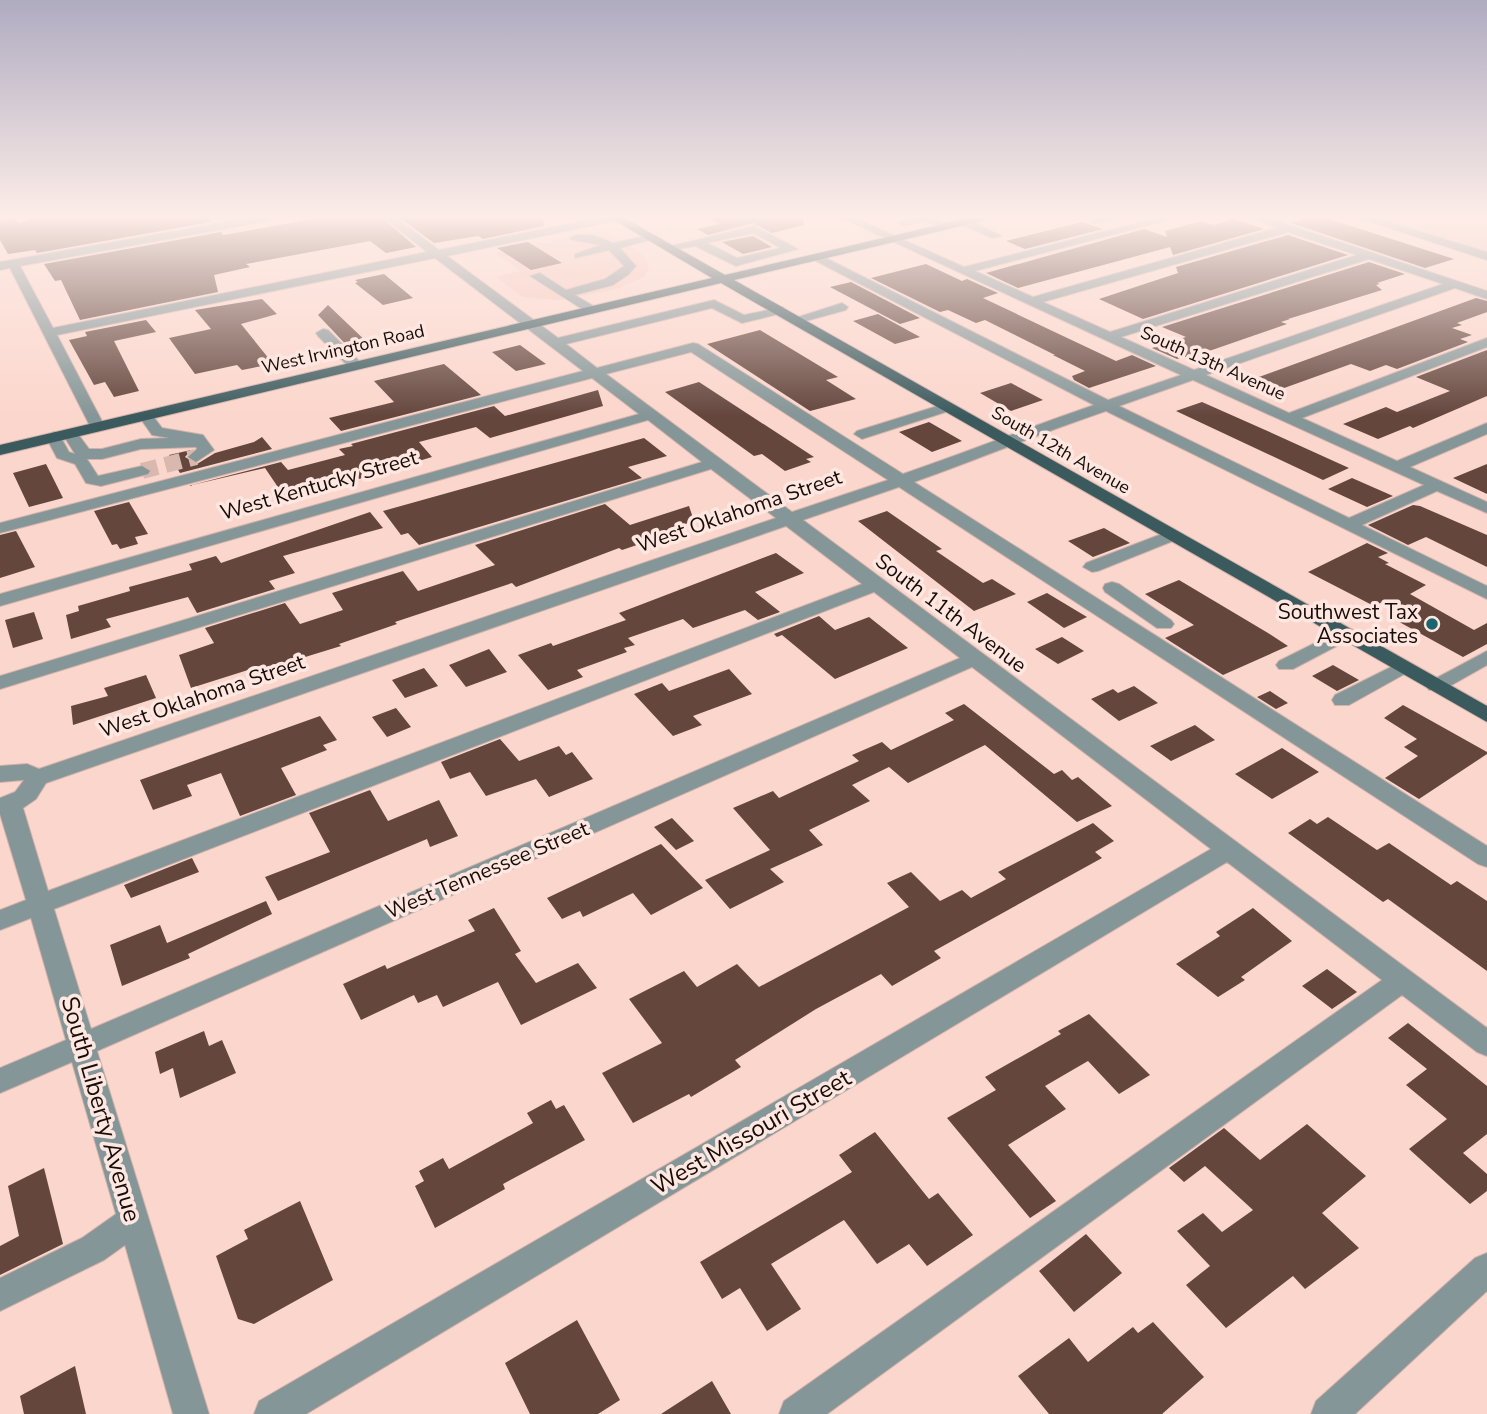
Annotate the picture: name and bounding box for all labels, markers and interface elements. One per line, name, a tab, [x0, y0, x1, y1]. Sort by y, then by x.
street label: West Irvington Road	[259, 319, 427, 379]
street label: South 13th Avenue	[1137, 320, 1289, 406]
street label: South 12th Avenue	[987, 401, 1135, 499]
street label: West Kentucky Street	[217, 443, 422, 527]
street label: West Oklahoma Street	[633, 463, 846, 559]
street label: South 11th Avenue	[870, 547, 1032, 679]
place label: Southwest Tax Associates	[1278, 598, 1418, 650]
marker: Southwest Tax Associates	[1424, 616, 1440, 632]
street label: West Oklahoma Street	[96, 648, 309, 744]
street label: West Tennessee Street	[381, 814, 594, 926]
street label: South Liberty Avenue	[53, 993, 149, 1225]
street label: West Missouri Street	[645, 1061, 857, 1202]

